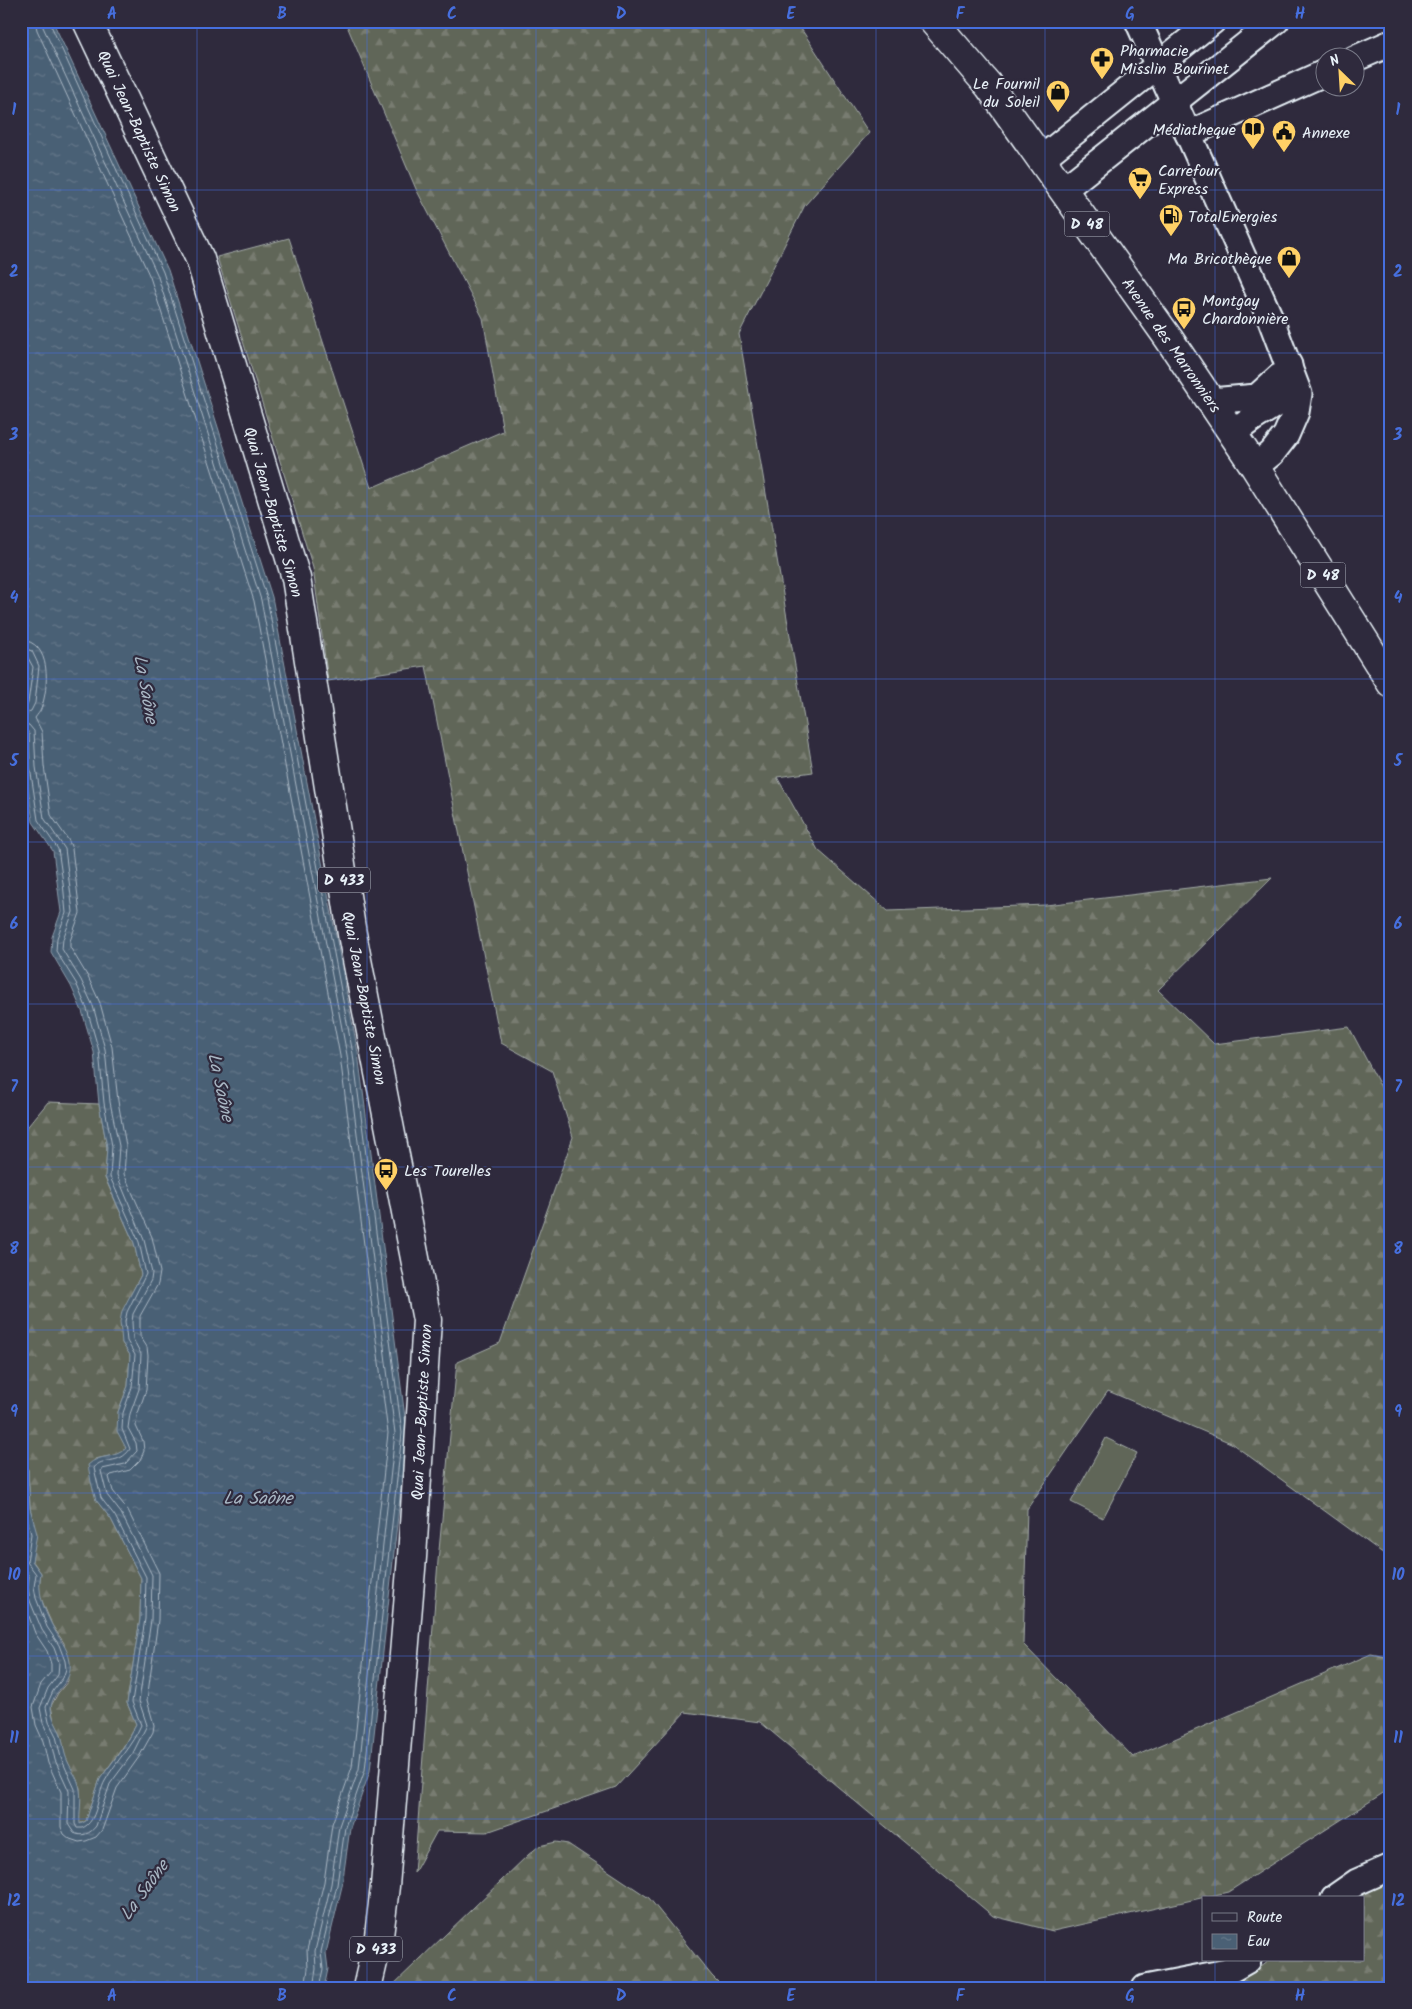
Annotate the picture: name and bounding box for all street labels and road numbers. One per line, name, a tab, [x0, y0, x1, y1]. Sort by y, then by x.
street label: Quai Jean-Baptiste Simon	[90, 46, 187, 217]
road number: D 48	[1064, 212, 1110, 236]
street label: Avenue des Marronniers	[1115, 273, 1227, 419]
street label: Quai Jean-Baptiste Simon	[236, 424, 309, 601]
road number: D 48	[1300, 562, 1346, 588]
road number: D 433	[318, 868, 370, 892]
street label: Quai Jean-Baptiste Simon	[334, 909, 393, 1087]
street label: Quai Jean-Baptiste Simon	[405, 1323, 440, 1501]
road number: D 433	[350, 1936, 402, 1962]

